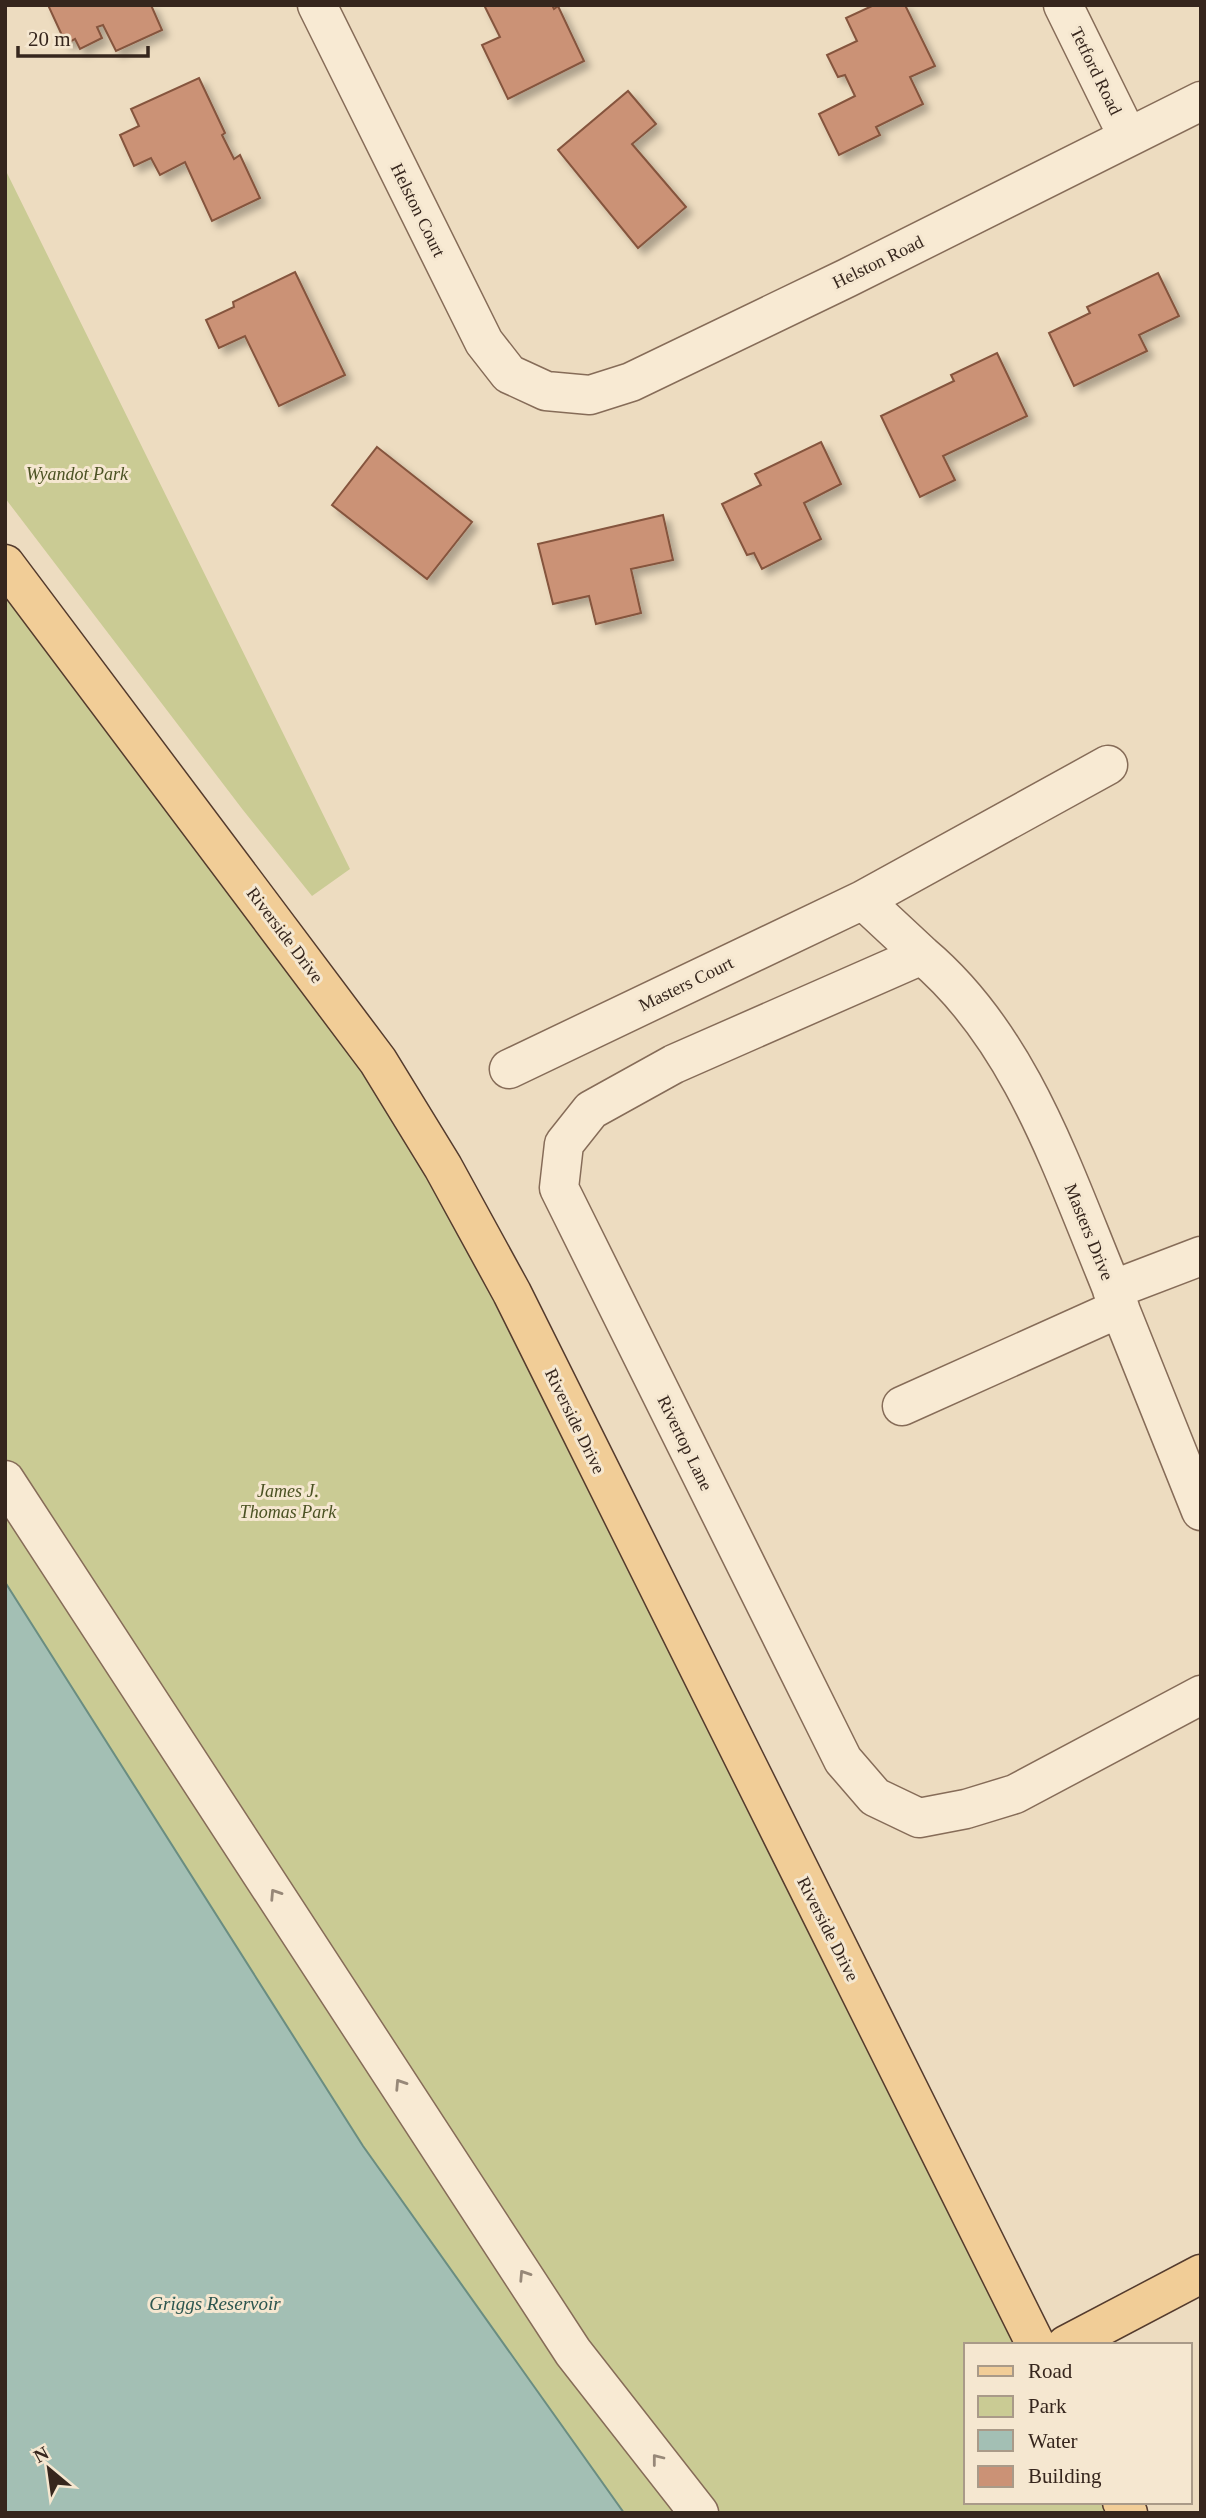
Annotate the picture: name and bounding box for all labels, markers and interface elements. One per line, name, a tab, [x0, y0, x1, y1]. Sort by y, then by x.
scale bar	[18, 14, 147, 58]
street label: Tetford Road	[1066, 24, 1126, 118]
text: 20 m	[28, 27, 71, 51]
street label: Helston Court	[387, 160, 449, 260]
street label: Helston Road	[829, 231, 927, 293]
park label: Wyandot Park	[26, 464, 129, 484]
street label: Riverside Drive	[243, 883, 327, 987]
street label: Masters Court	[636, 953, 736, 1015]
street label: Masters Drive	[1061, 1181, 1117, 1283]
street label: Riverside Drive	[541, 1365, 609, 1477]
street label: Rivertop Lane	[653, 1392, 717, 1494]
park label: James J. Thomas Park	[240, 1481, 337, 1522]
street label: Riverside Drive	[793, 1873, 863, 1985]
one-way arrow	[271, 1888, 284, 1901]
one-way arrow	[395, 2079, 408, 2092]
one-way arrow	[519, 2270, 532, 2283]
water label: Griggs Reservoir	[149, 2293, 281, 2314]
legend	[964, 2343, 1192, 2504]
text: Road	[1028, 2359, 1073, 2383]
text: Park	[1028, 2394, 1067, 2418]
text: Water	[1028, 2429, 1078, 2453]
north arrow	[14, 2434, 84, 2504]
text: N	[30, 2442, 52, 2467]
one-way arrow	[653, 2454, 666, 2467]
text: Building	[1028, 2464, 1102, 2488]

